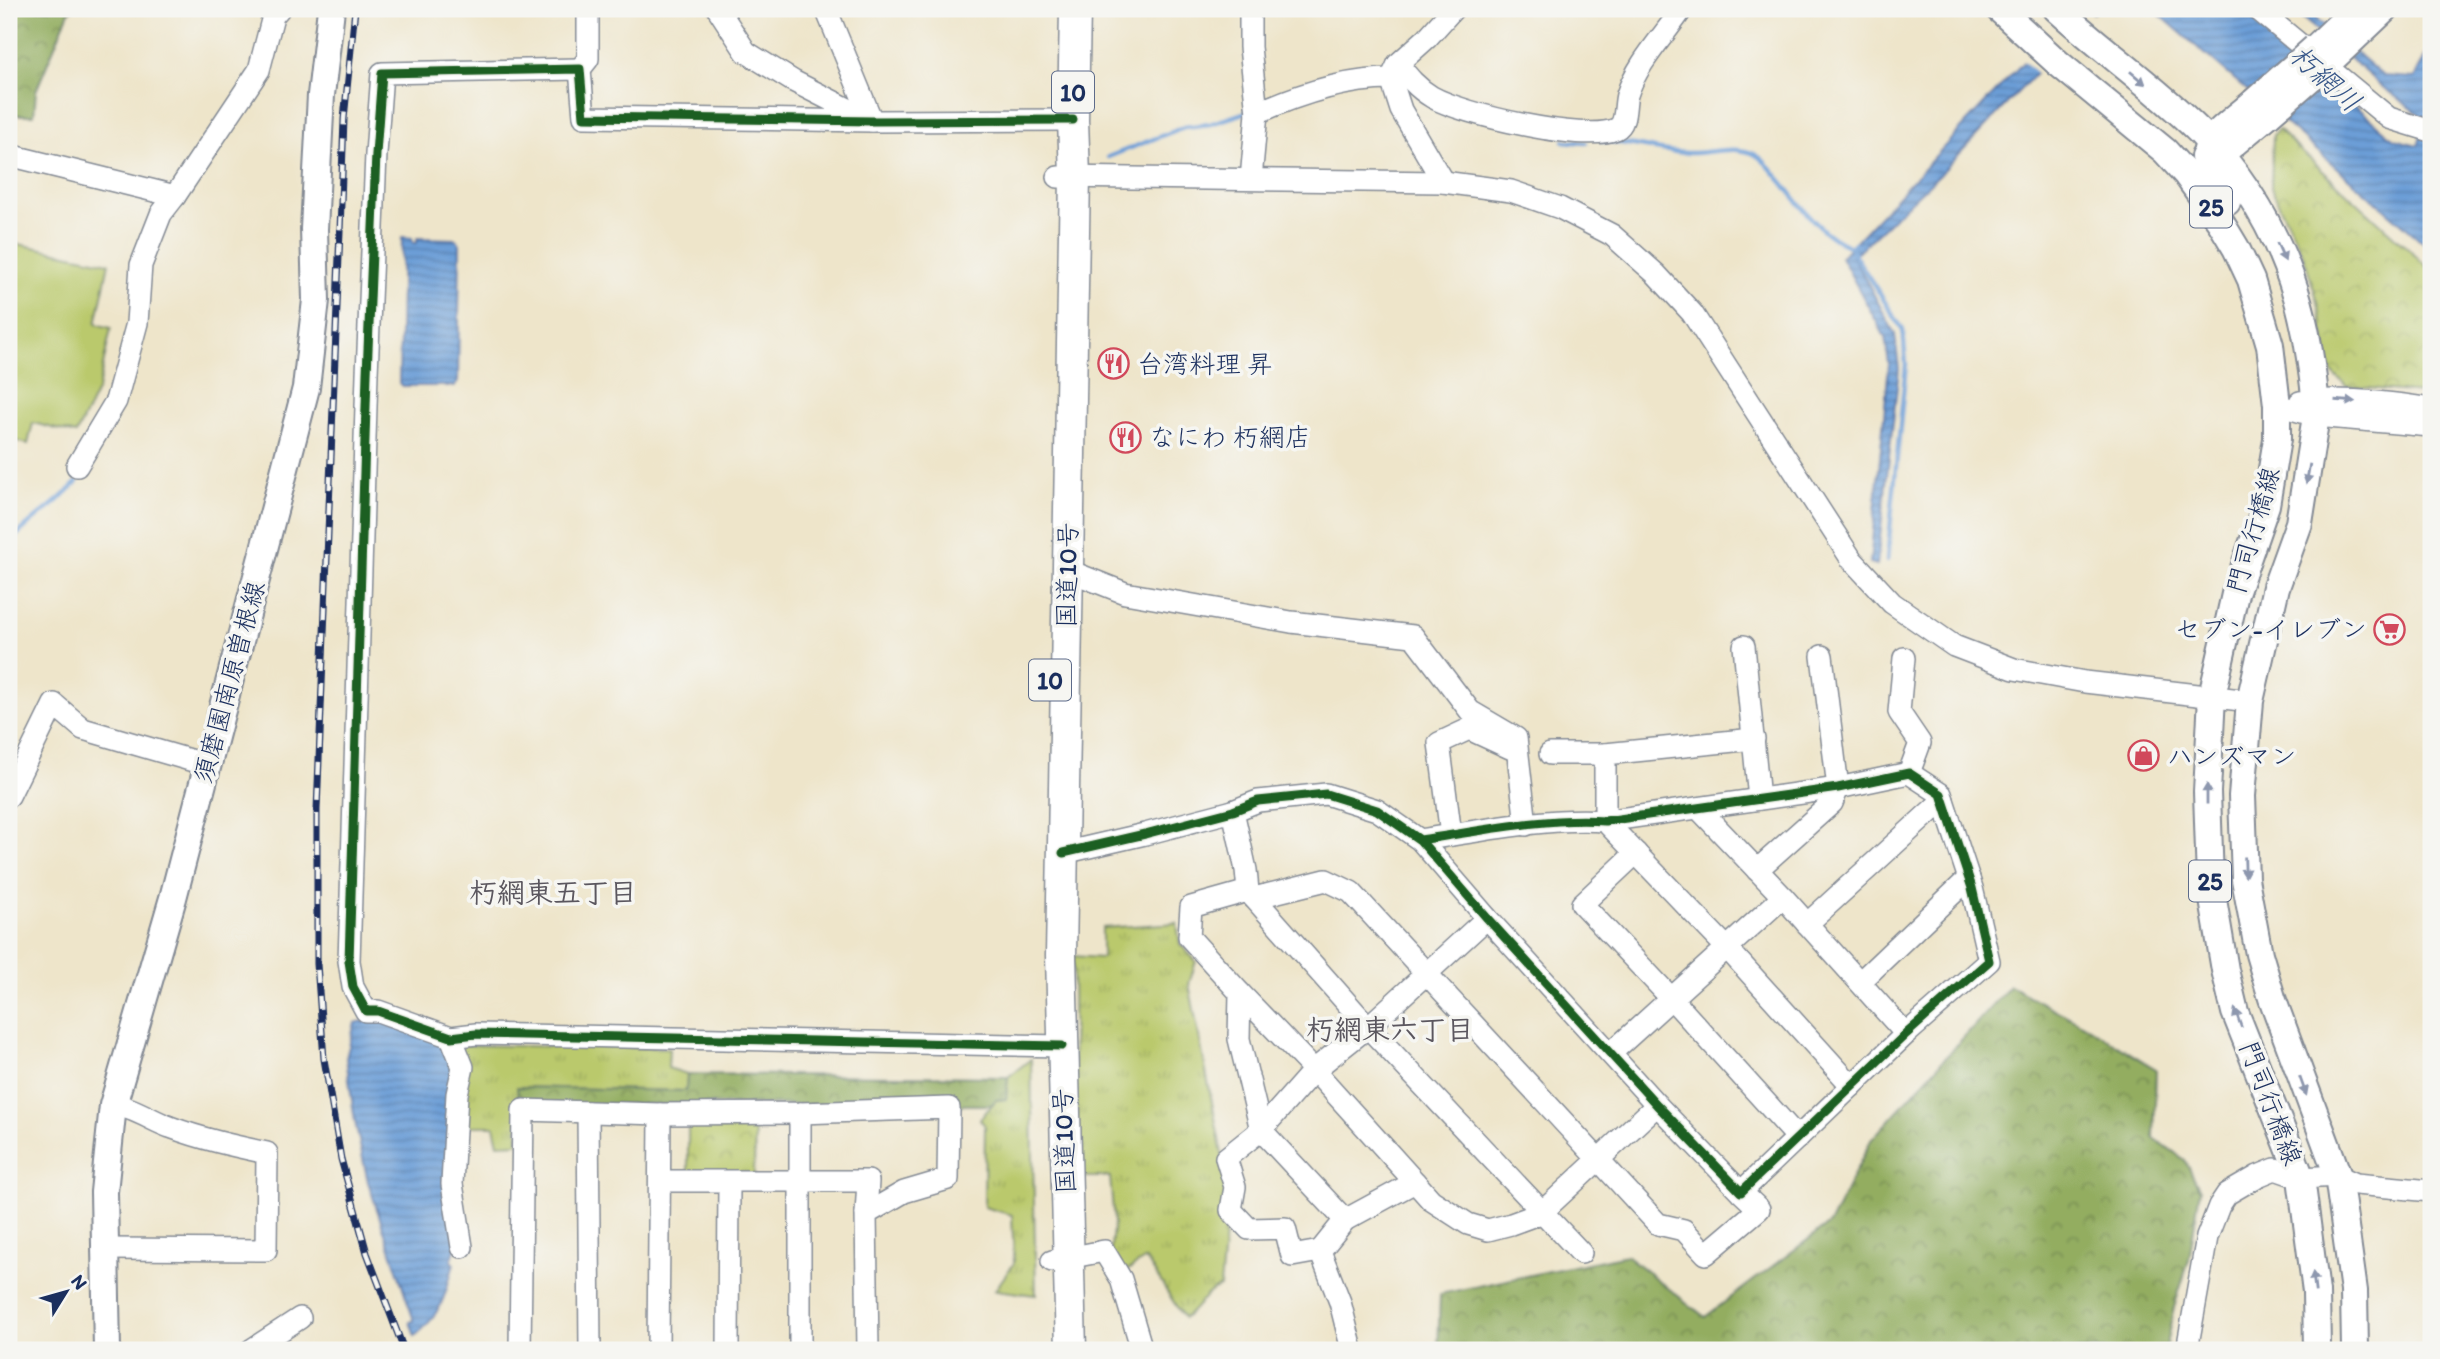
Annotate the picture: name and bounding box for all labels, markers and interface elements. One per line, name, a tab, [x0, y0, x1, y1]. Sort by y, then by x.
water label: 朽網川	[2283, 37, 2369, 119]
one-way arrow	[2129, 70, 2147, 86]
road number: 10	[1052, 72, 1094, 112]
road number: 25	[2190, 187, 2232, 228]
one-way arrow	[2275, 242, 2287, 262]
restaurant icon: 台湾料理 昇	[1097, 347, 1131, 381]
place label: 台湾料理 昇	[1137, 348, 1273, 380]
one-way arrow	[2335, 396, 2357, 407]
restaurant icon: なにわ 朽網店	[1109, 420, 1143, 454]
place label: なにわ 朽網店	[1149, 421, 1311, 453]
street label: 門司行橋線	[2220, 463, 2286, 597]
one-way arrow	[2302, 463, 2313, 485]
street label: 国道10号	[1050, 522, 1084, 628]
street label: 須磨園南原曽根線	[187, 577, 271, 787]
supermarket icon: セブン-イレブン	[2373, 612, 2407, 646]
place label: セブン-イレブン	[2175, 613, 2367, 645]
road number: 10	[1029, 660, 1071, 700]
shop icon: ハンズマン	[2127, 739, 2161, 773]
place label: ハンズマン	[2167, 740, 2296, 772]
one-way arrow	[2201, 783, 2213, 805]
one-way arrow	[2239, 856, 2250, 878]
road number: 25	[2189, 860, 2231, 902]
district label: 朽網東五丁目	[469, 875, 637, 909]
one-way arrow	[2232, 1008, 2243, 1029]
district label: 朽網東六丁目	[1306, 1012, 1474, 1046]
street label: 門司行橋線	[2233, 1037, 2309, 1169]
one-way arrow	[2298, 1075, 2309, 1096]
street label: 国道10号	[1046, 1087, 1082, 1195]
north arrow	[32, 1258, 102, 1328]
text: N	[66, 1270, 92, 1294]
one-way arrow	[2308, 1271, 2319, 1293]

